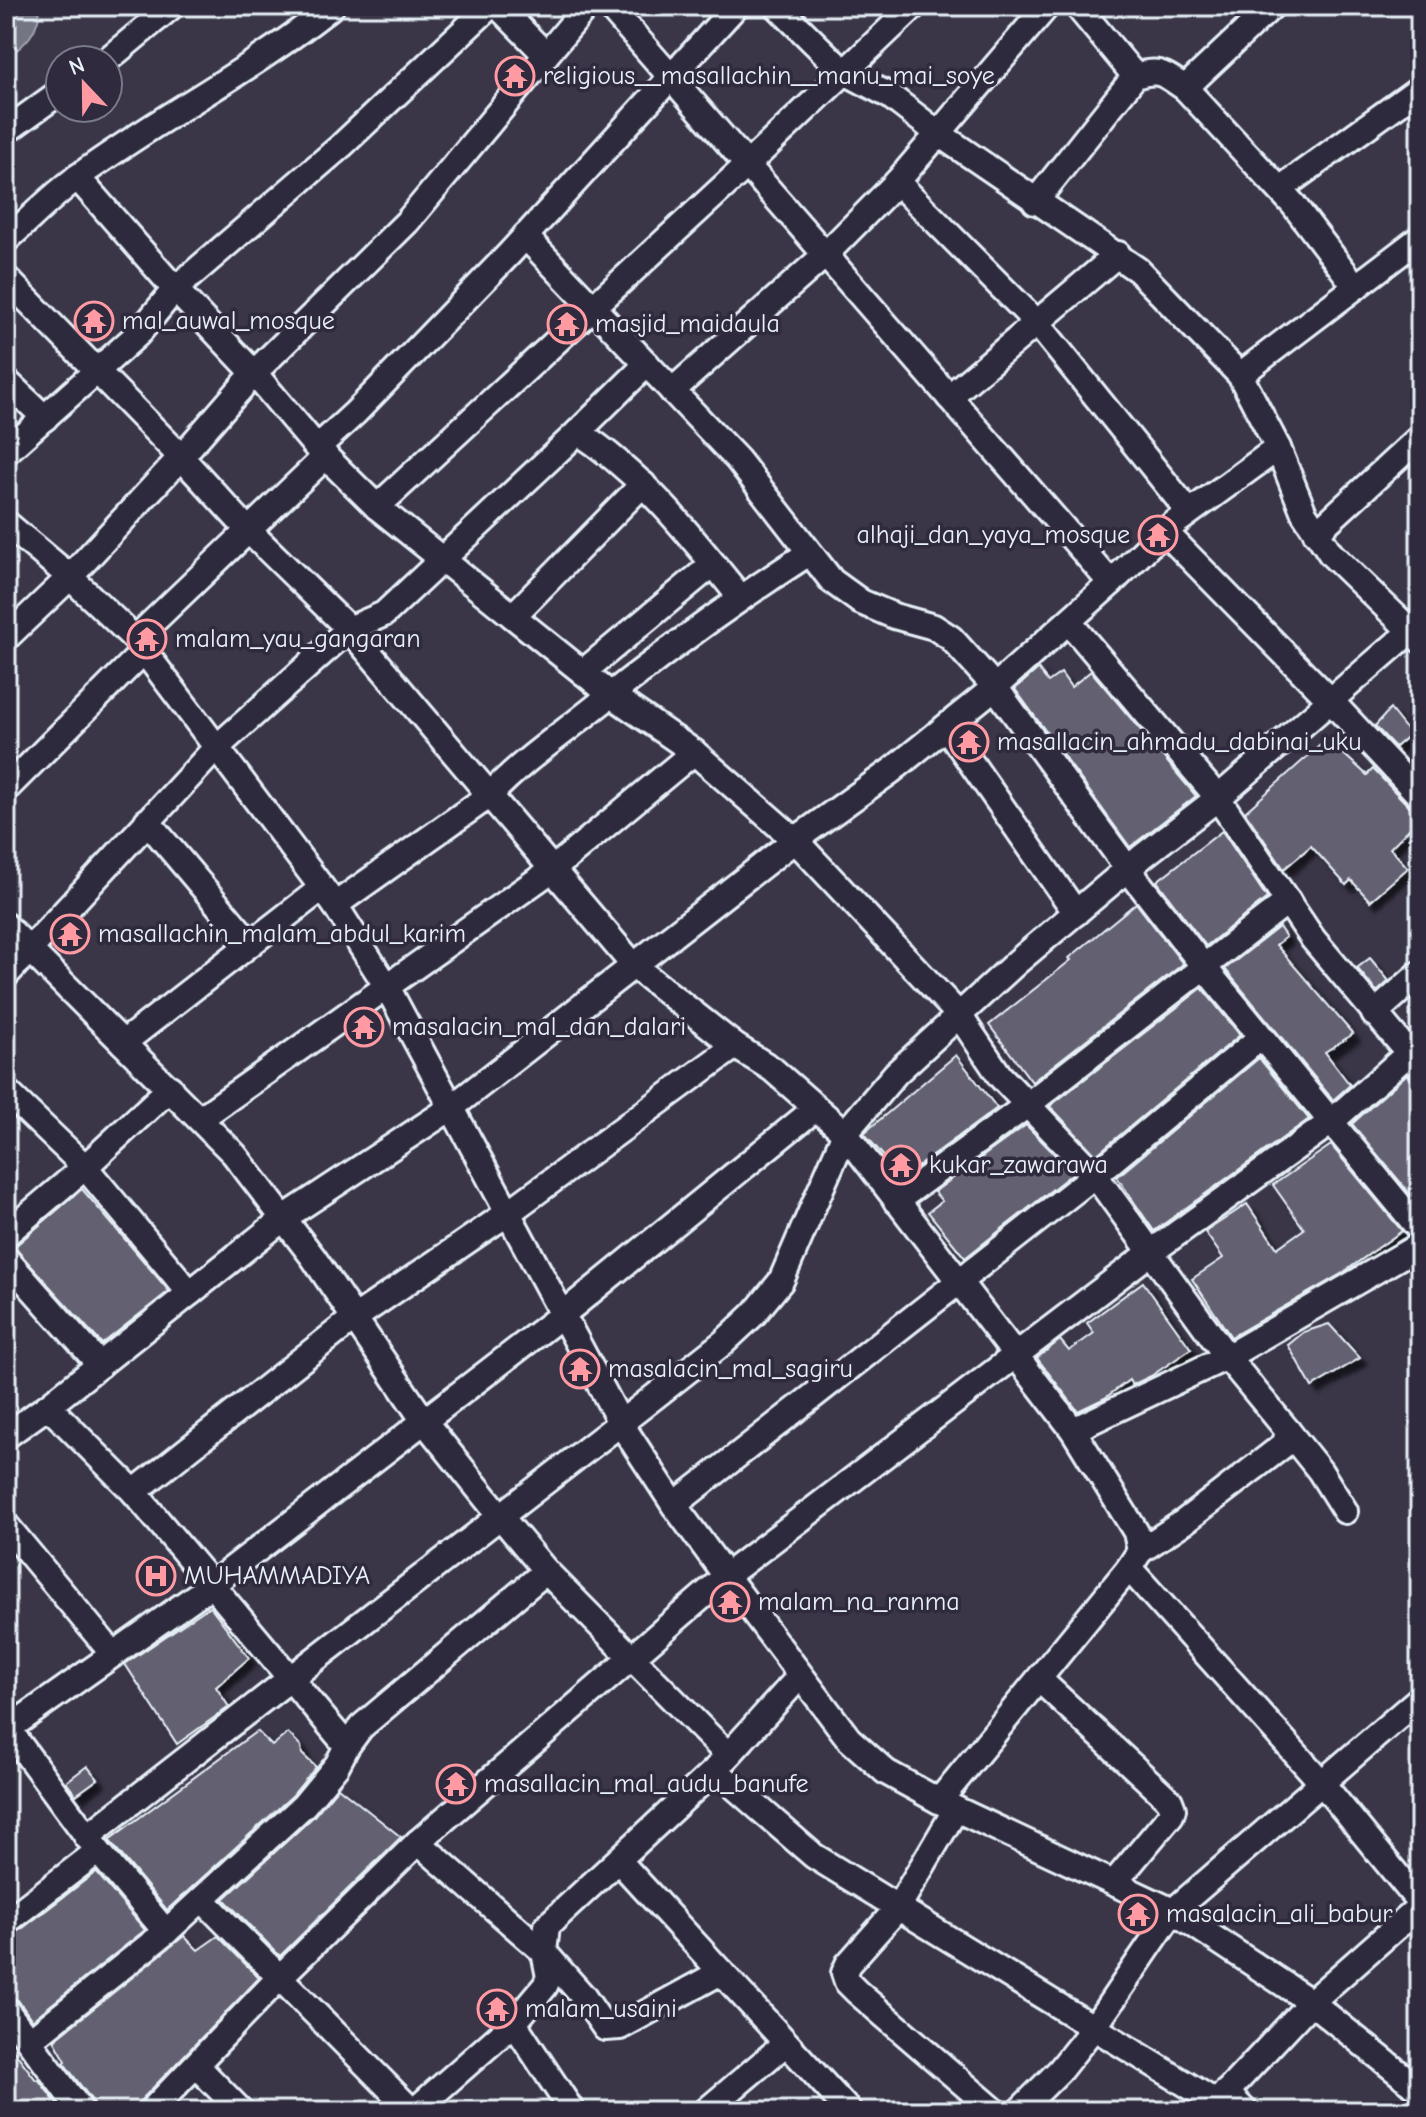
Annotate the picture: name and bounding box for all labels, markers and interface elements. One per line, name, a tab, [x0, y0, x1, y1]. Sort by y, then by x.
north arrow	[44, 44, 124, 124]
text: N	[65, 52, 88, 81]
temple icon: religious__masallachin__manu_mai_soye	[494, 55, 536, 97]
place label: religious__masallachin__manu_mai_soye	[543, 61, 995, 91]
temple icon: mal_auwal_mosque	[73, 300, 115, 342]
temple icon: masjid_maidaula	[546, 303, 588, 345]
place label: mal_auwal_mosque	[122, 306, 335, 336]
place label: masjid_maidaula	[595, 309, 780, 339]
temple icon: alhaji_dan_yaya_mosque	[1137, 514, 1179, 556]
place label: alhaji_dan_yaya_mosque	[857, 520, 1130, 550]
temple icon: malam_yau_gangaran	[126, 618, 168, 660]
place label: malam_yau_gangaran	[175, 624, 421, 654]
temple icon: masallacin_ahmadu_dabinai_uku	[948, 721, 990, 763]
place label: masallacin_ahmadu_dabinai_uku	[997, 727, 1361, 757]
temple icon: masallachin_malam_abdul_karim	[49, 913, 91, 955]
place label: masallachin_malam_abdul_karim	[98, 919, 466, 949]
temple icon: masalacin_mal_dan_dalari	[343, 1006, 385, 1048]
place label: masalacin_mal_dan_dalari	[392, 1012, 686, 1042]
temple icon: kukar_zawarawa	[880, 1144, 922, 1186]
place label: kukar_zawarawa	[929, 1150, 1108, 1180]
temple icon: masalacin_mal_sagiru	[559, 1348, 601, 1390]
place label: masalacin_mal_sagiru	[608, 1354, 853, 1384]
hospital icon: MUHAMMADIYA	[135, 1555, 177, 1597]
place label: MUHAMMADIYA	[184, 1561, 370, 1591]
temple icon: malam_na_ranma	[709, 1581, 751, 1623]
place label: malam_na_ranma	[758, 1587, 960, 1617]
temple icon: masallacin_mal_audu_banufe	[435, 1763, 477, 1805]
place label: masallacin_mal_audu_banufe	[484, 1769, 808, 1799]
temple icon: masalacin_ali_babur	[1117, 1893, 1159, 1935]
place label: masalacin_ali_babur	[1166, 1899, 1393, 1929]
temple icon: malam_usaini	[476, 1988, 518, 2030]
place label: malam_usaini	[525, 1994, 677, 2024]

